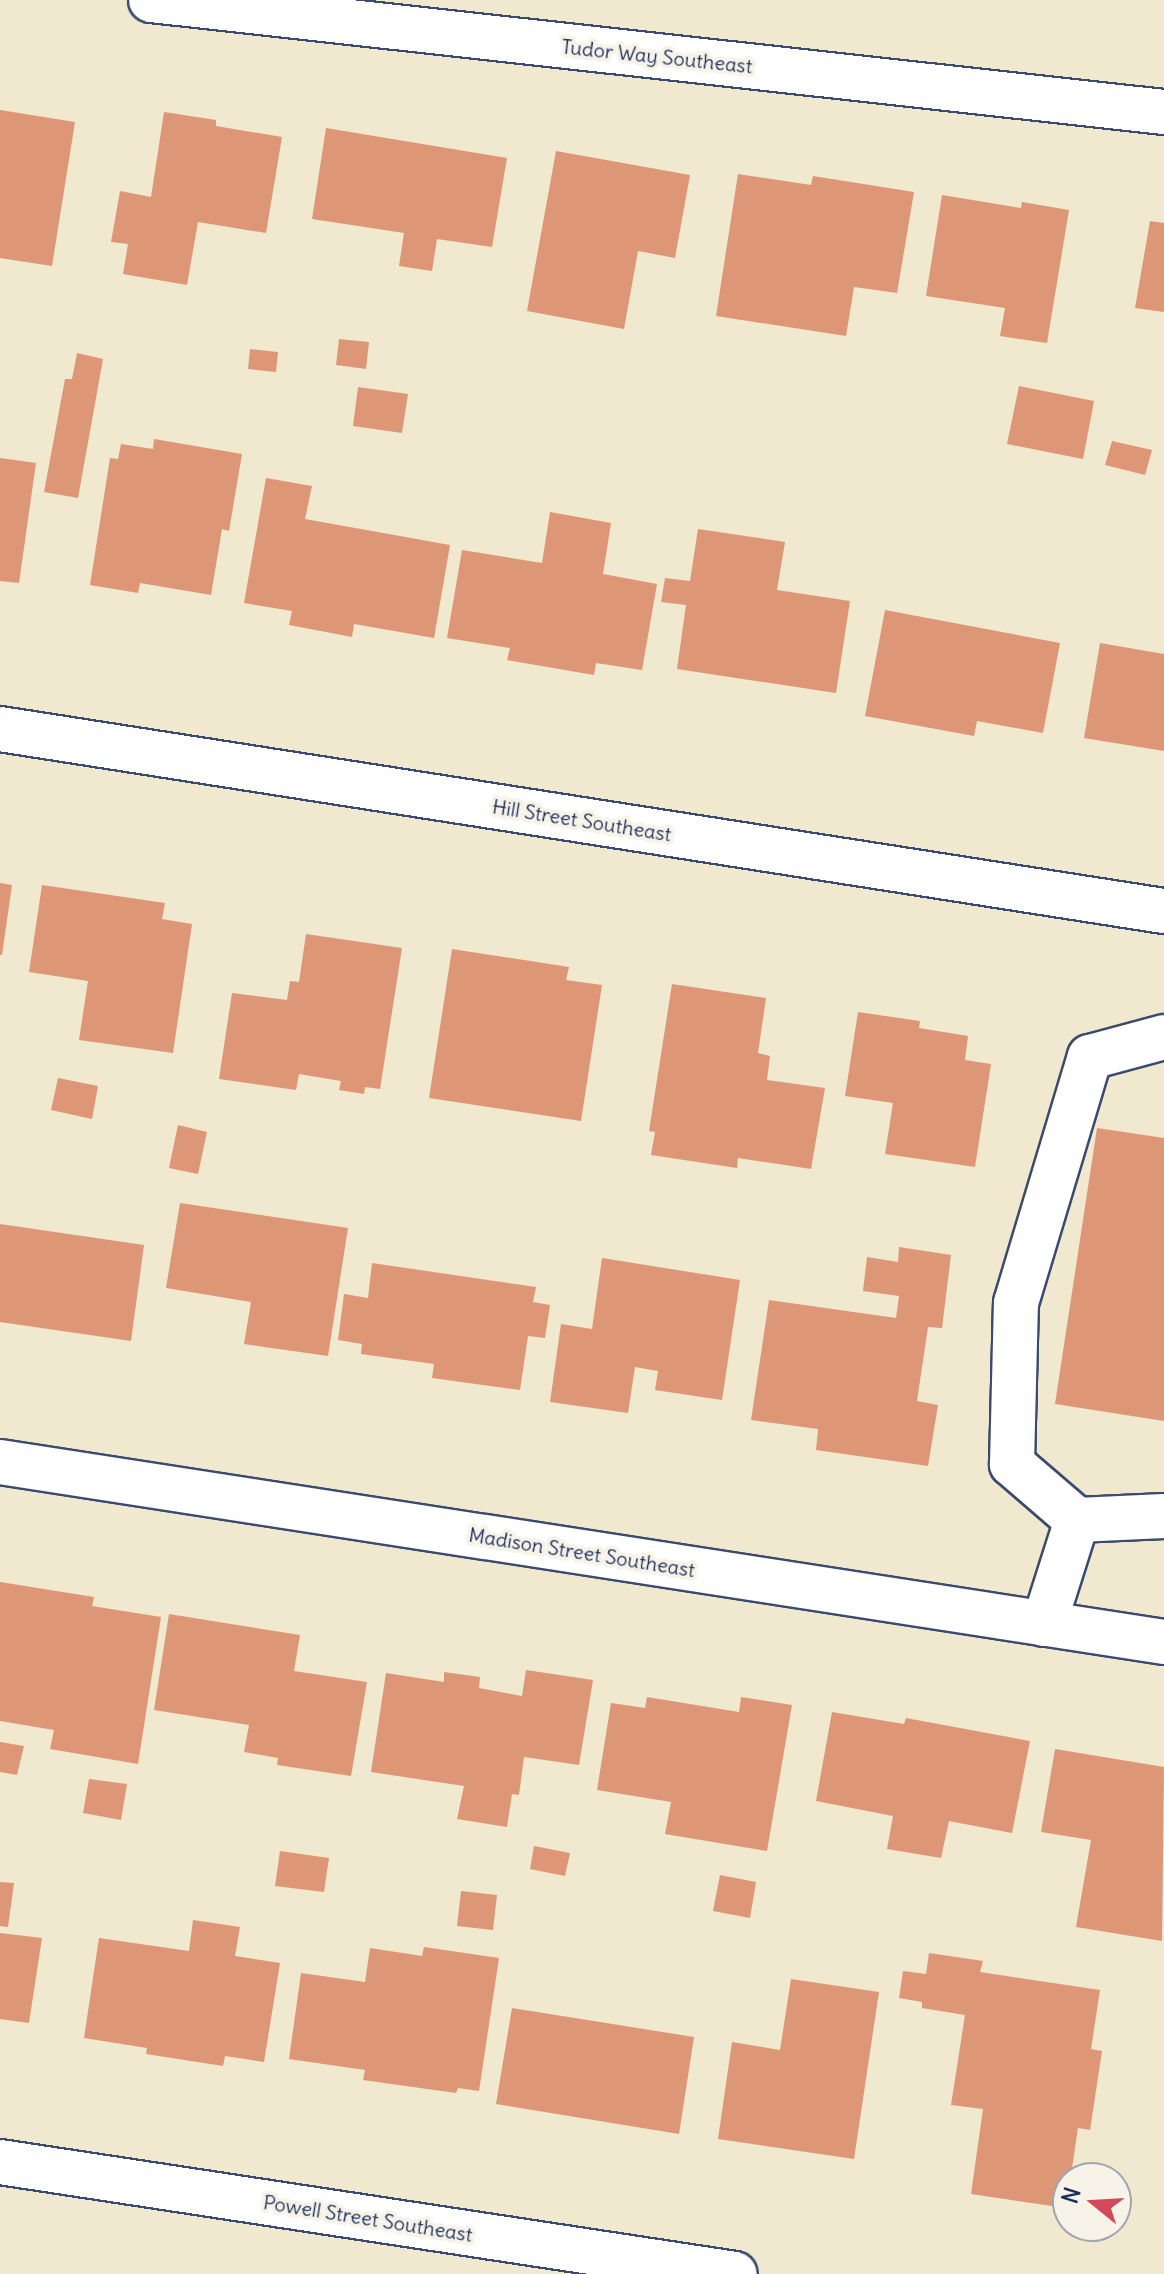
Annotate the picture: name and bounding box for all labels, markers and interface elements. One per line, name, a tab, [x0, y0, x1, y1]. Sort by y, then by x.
street label: Tudor Way Southeast	[560, 34, 754, 78]
street label: Hill Street Southeast	[491, 794, 673, 846]
street label: Madison Street Southeast	[467, 1522, 697, 1582]
north arrow	[1052, 2162, 1132, 2242]
text: N	[1055, 2184, 1087, 2207]
street label: Powell Street Southeast	[262, 2190, 474, 2246]

